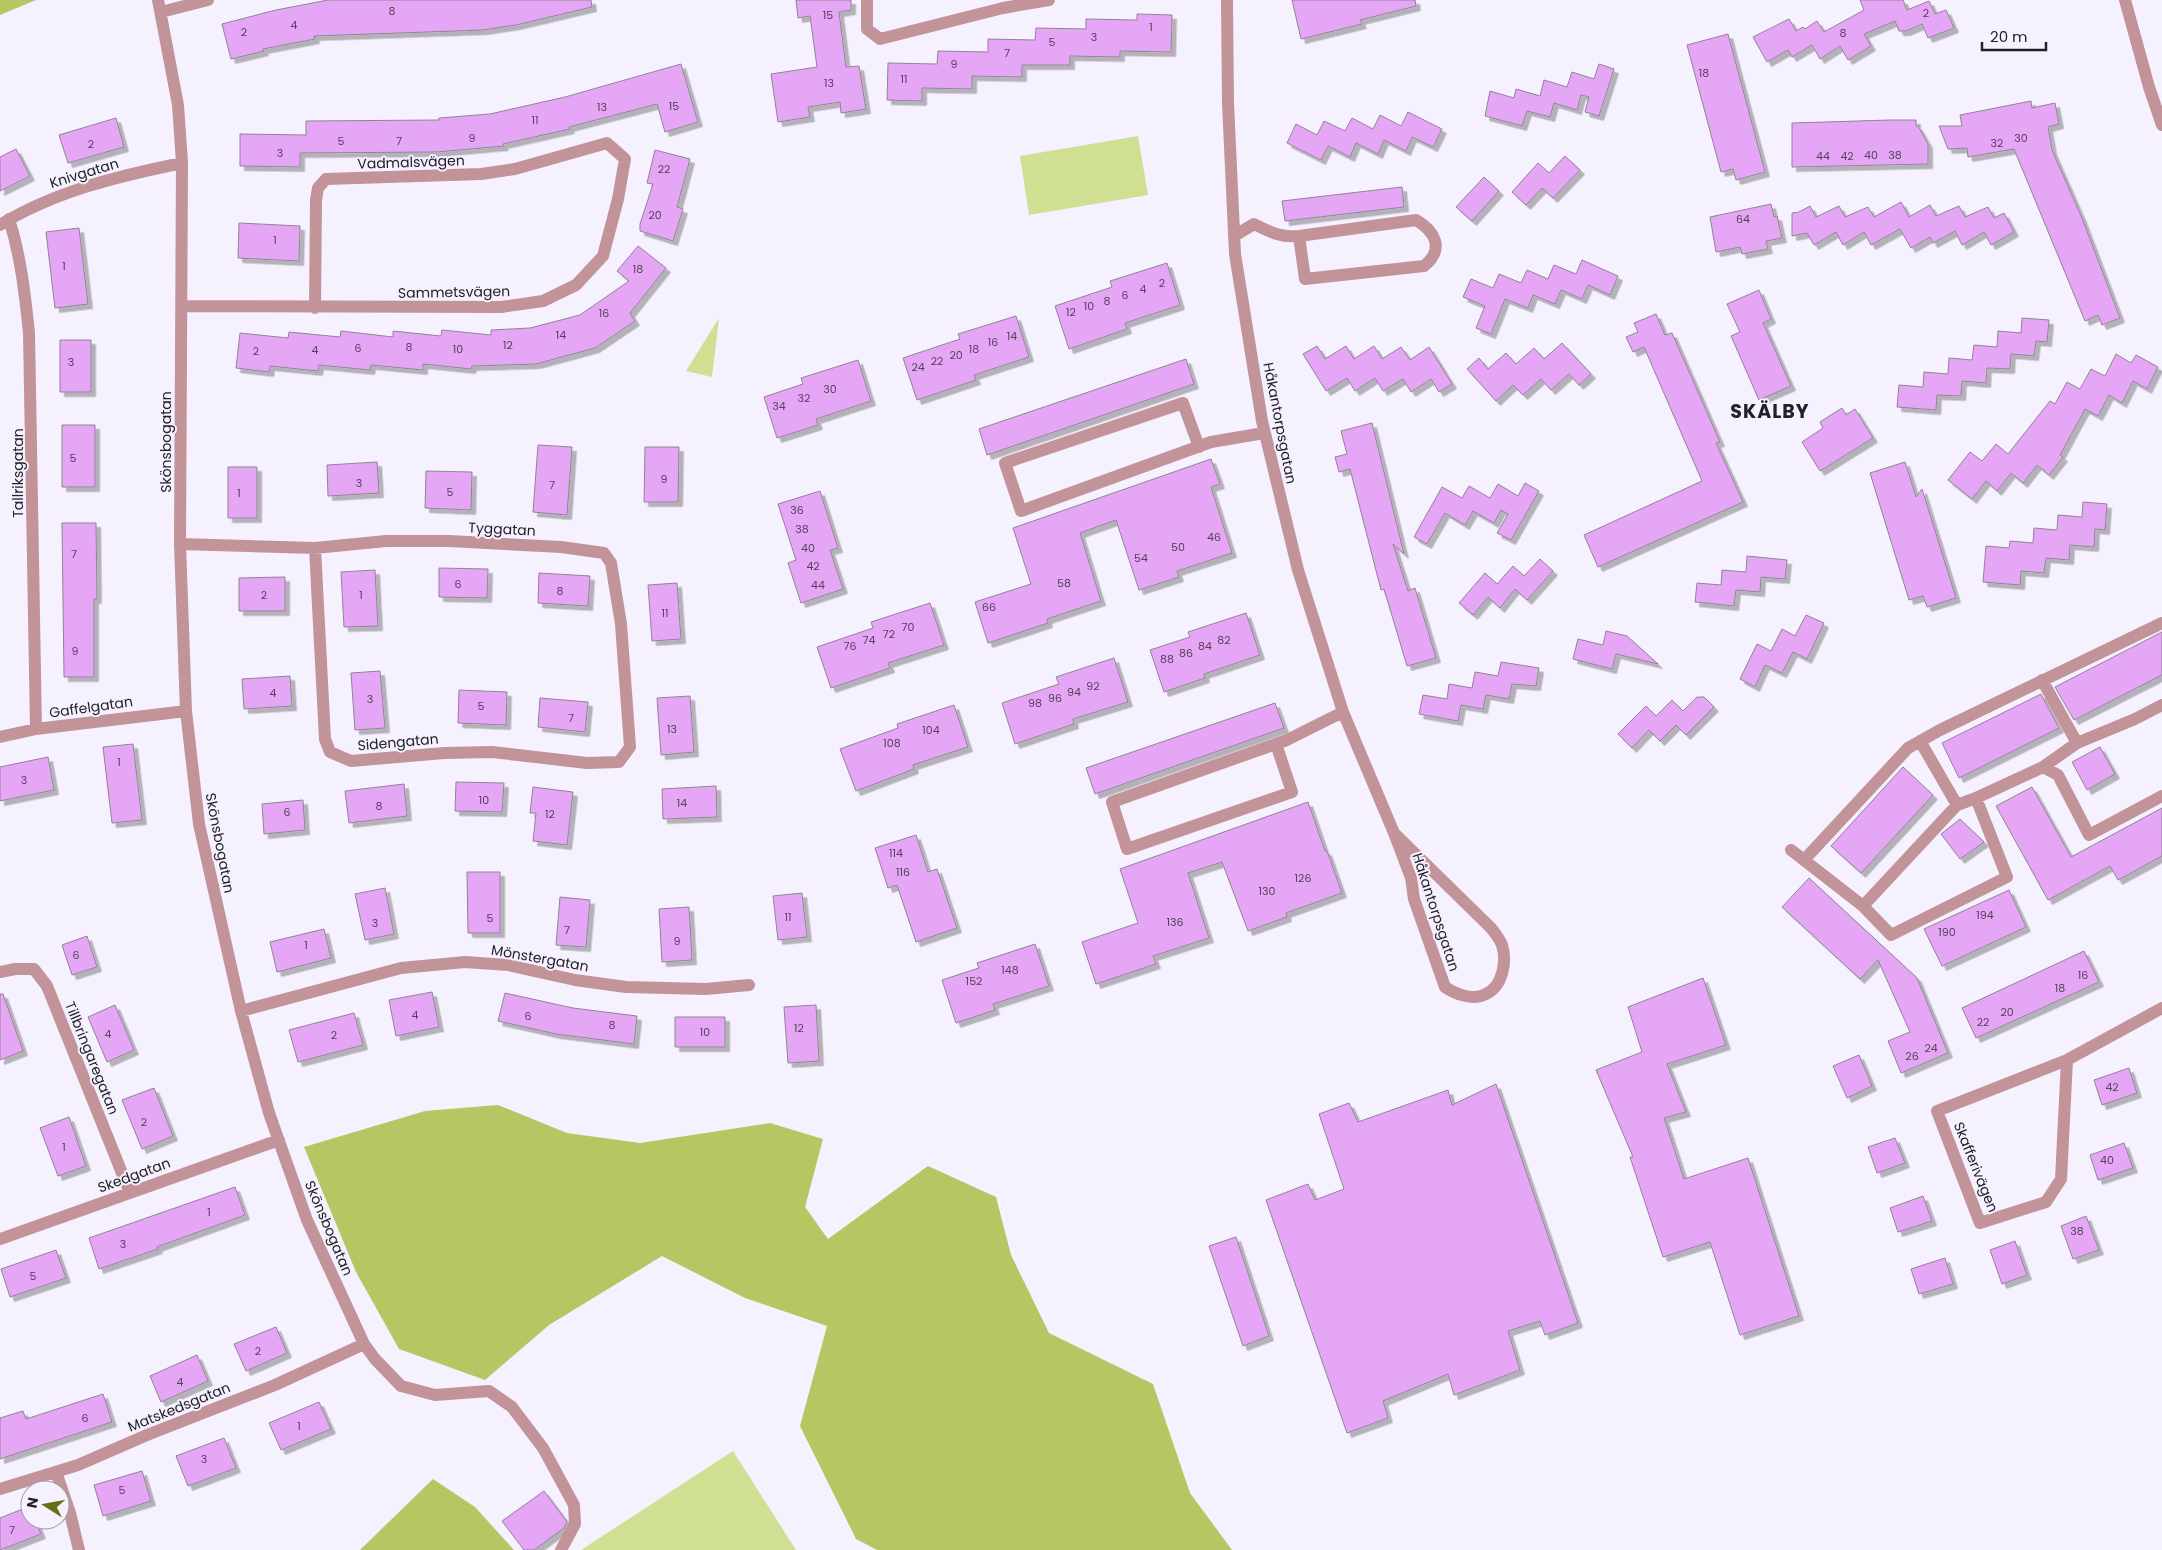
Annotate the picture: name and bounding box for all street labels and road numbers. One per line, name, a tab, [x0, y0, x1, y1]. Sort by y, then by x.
street label: Vadmalsvägen	[357, 150, 465, 174]
street label: Knivgatan	[47, 153, 121, 193]
street label: Sammetsvägen	[398, 281, 510, 303]
street label: Håkantorpsgatan	[1258, 361, 1302, 485]
street label: Skönsbogatan	[156, 391, 176, 493]
street label: Tallriksgatan	[8, 428, 28, 518]
street label: Tyggatan	[468, 517, 536, 541]
street label: Gaffelgatan	[48, 691, 134, 723]
street label: Sidengatan	[357, 728, 439, 756]
street label: Skönsbogatan	[200, 791, 240, 895]
street label: Håkantorpsgatan	[1407, 850, 1465, 974]
street label: Mönstergatan	[490, 940, 590, 976]
street label: Tillbringaregatan	[60, 998, 124, 1118]
street label: Skafferivägen	[1949, 1119, 2003, 1215]
street label: Skedgatan	[95, 1153, 173, 1197]
street label: Skönsbogatan	[300, 1177, 358, 1279]
street label: Matskedsgatan	[125, 1377, 233, 1437]

